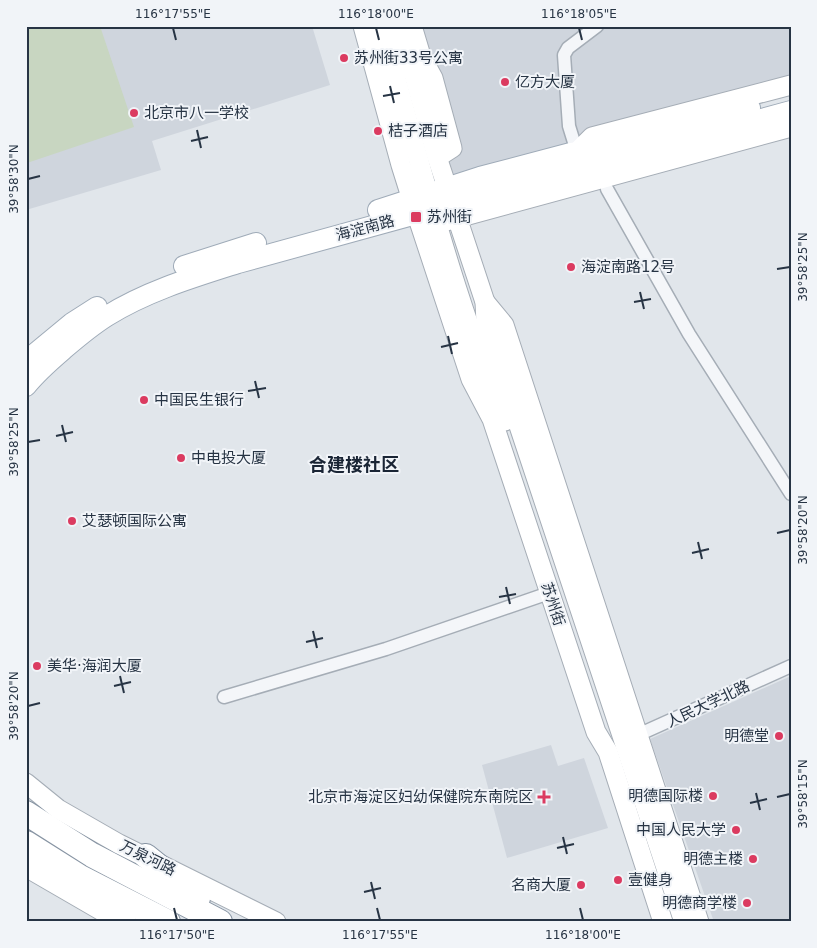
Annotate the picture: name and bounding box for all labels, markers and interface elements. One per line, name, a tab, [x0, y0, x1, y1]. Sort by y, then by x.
text: 116°17'55"E	[135, 7, 211, 21]
text: 116°18'00"E	[338, 7, 414, 21]
text: 116°18'05"E	[541, 7, 617, 21]
place label: 苏州街33号公寓	[354, 49, 463, 67]
marker: 苏州街33号公寓	[338, 52, 350, 64]
place label: 亿方大厦	[515, 73, 575, 91]
marker: 亿方大厦	[499, 76, 511, 88]
place label: 北京市八一学校	[144, 104, 249, 122]
marker: 北京市八一学校	[128, 107, 140, 119]
place label: 桔子酒店	[388, 122, 448, 140]
marker: 桔子酒店	[372, 125, 384, 137]
text: 39°58'30"N	[7, 144, 21, 214]
place label: 苏州街	[427, 208, 472, 226]
marker: 苏州街	[409, 210, 423, 224]
street label: 海淀南路	[334, 212, 396, 244]
text: 39°58'25"N	[796, 232, 810, 302]
place label: 海淀南路12号	[581, 258, 675, 276]
marker: 海淀南路12号	[565, 261, 577, 273]
place label: 中国民生银行	[154, 391, 244, 409]
marker: 中国民生银行	[138, 394, 150, 406]
text: 39°58'25"N	[7, 407, 21, 477]
place label: 中电投大厦	[191, 449, 266, 467]
marker: 中电投大厦	[175, 452, 187, 464]
district label: 合建楼社区	[309, 454, 399, 475]
text: 39°58'20"N	[796, 495, 810, 565]
place label: 艾瑟顿国际公寓	[82, 512, 187, 530]
marker: 艾瑟顿国际公寓	[66, 515, 78, 527]
street label: 苏州街	[537, 580, 569, 628]
place label: 美华·海润大厦	[47, 657, 142, 675]
marker: 美华·海润大厦	[31, 660, 43, 672]
text: 39°58'20"N	[7, 671, 21, 741]
street label: 人民大学北路	[663, 677, 753, 731]
place label: 明德堂	[724, 727, 769, 745]
marker: 明德堂	[773, 730, 785, 742]
text: 39°58'15"N	[796, 759, 810, 829]
place label: 明德国际楼	[628, 787, 703, 805]
place label: 北京市海淀区妇幼保健院东南院区	[308, 788, 533, 806]
marker: 北京市海淀区妇幼保健院东南院区	[537, 790, 551, 804]
marker: 明德国际楼	[707, 790, 719, 802]
place label: 中国人民大学	[636, 821, 726, 839]
marker: 中国人民大学	[730, 824, 742, 836]
street label: 万泉河路	[117, 837, 179, 879]
place label: 明德主楼	[683, 850, 743, 868]
marker: 明德主楼	[747, 853, 759, 865]
place label: 壹健身	[628, 871, 673, 889]
marker: 壹健身	[612, 874, 624, 886]
place label: 名商大厦	[511, 876, 571, 894]
marker: 名商大厦	[575, 879, 587, 891]
place label: 明德商学楼	[662, 894, 737, 912]
marker: 明德商学楼	[741, 897, 753, 909]
text: 116°17'50"E	[139, 928, 215, 942]
text: 116°17'55"E	[342, 928, 418, 942]
text: 116°18'00"E	[545, 928, 621, 942]

